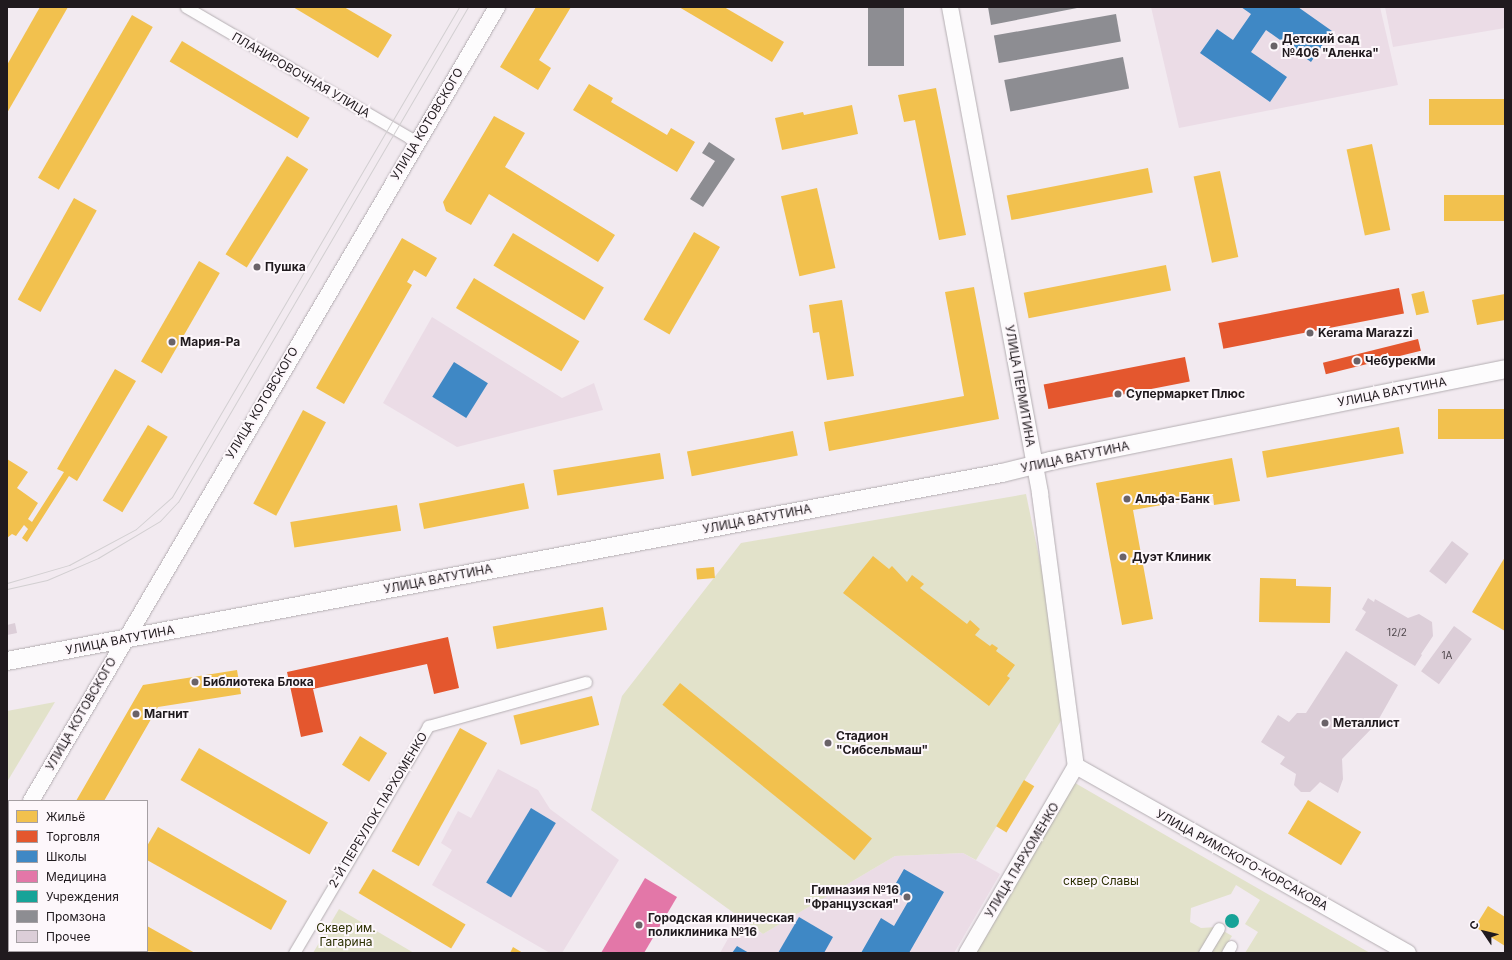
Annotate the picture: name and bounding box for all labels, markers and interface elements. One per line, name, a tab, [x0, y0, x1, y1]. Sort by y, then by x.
street label: ПЛАНИРОВОЧНАЯ УЛИЦА	[229, 29, 373, 121]
place label: Детский сад №406 "Аленка"	[1282, 32, 1379, 60]
marker: Детский сад №406 "Аленка"	[1269, 41, 1279, 51]
street label: УЛИЦА КОТОВСКОГО	[388, 65, 466, 183]
place label: Пушка	[265, 260, 306, 274]
marker: Пушка	[252, 262, 262, 272]
street label: УЛИЦА ПЕРМИТИНА	[1002, 324, 1038, 448]
place label: Kerama Marazzi	[1318, 326, 1413, 340]
marker: Kerama Marazzi	[1305, 328, 1315, 338]
place label: Мария-Ра	[180, 335, 240, 349]
marker: Мария-Ра	[167, 337, 177, 347]
street label: УЛИЦА КОТОВСКОГО	[223, 344, 301, 462]
place label: ЧебурекМи	[1365, 354, 1436, 368]
marker: ЧебурекМи	[1352, 356, 1362, 366]
street label: УЛИЦА ВАТУТИНА	[1336, 374, 1448, 410]
place label: Супермаркет Плюс	[1126, 387, 1245, 401]
marker: Супермаркет Плюс	[1113, 389, 1123, 399]
street label: УЛИЦА ВАТУТИНА	[1019, 438, 1131, 476]
place label: Альфа-Банк	[1135, 492, 1210, 506]
marker: Альфа-Банк	[1122, 494, 1132, 504]
street label: УЛИЦА ВАТУТИНА	[701, 501, 813, 537]
place label: Дуэт Клиник	[1132, 550, 1211, 564]
marker: Дуэт Клиник	[1117, 551, 1129, 563]
street label: УЛИЦА ВАТУТИНА	[382, 561, 494, 597]
street label: УЛИЦА ВАТУТИНА	[64, 622, 176, 658]
house number: 12/2	[1387, 627, 1407, 639]
house number: 1А	[1442, 650, 1452, 662]
street label: УЛИЦА КОТОВСКОГО	[43, 655, 119, 773]
place label: Библиотека Блока	[203, 675, 314, 689]
marker: Библиотека Блока	[190, 677, 200, 687]
place label: Магнит	[144, 707, 189, 721]
marker: Магнит	[131, 709, 141, 719]
place label: Металлист	[1333, 716, 1399, 730]
marker: Металлист	[1320, 718, 1330, 728]
place label: Стадион "Сибсельмаш"	[836, 729, 928, 757]
street label: 2-Й ПЕРЕУЛОК ПАРХОМЕНКО	[326, 730, 430, 890]
marker: Стадион "Сибсельмаш"	[823, 738, 833, 748]
legend	[8, 800, 148, 952]
street label: УЛИЦА ПАРХОМЕНКО	[982, 800, 1062, 920]
street label: УЛИЦА РИМСКОГО-КОРСАКОВА	[1153, 807, 1331, 913]
text: Жильё	[46, 809, 85, 824]
text: Торговля	[46, 829, 100, 844]
text: Школы	[46, 849, 87, 864]
text: Медицина	[46, 869, 107, 884]
park label: сквер Славы	[1063, 874, 1139, 888]
place label: Гимназия №16 "Французская"	[805, 883, 899, 911]
text: Учреждения	[46, 889, 119, 904]
marker: Гимназия №16 "Французская"	[902, 892, 912, 902]
text: Промзона	[46, 909, 106, 924]
place label: Городская клиническая поликлиника №16	[648, 911, 794, 939]
north arrow	[1464, 912, 1504, 952]
text: С	[1466, 918, 1482, 932]
marker: Городская клиническая поликлиника №16	[633, 919, 645, 931]
park label: Сквер им. Гагарина	[316, 921, 376, 949]
text: Прочее	[46, 929, 91, 944]

